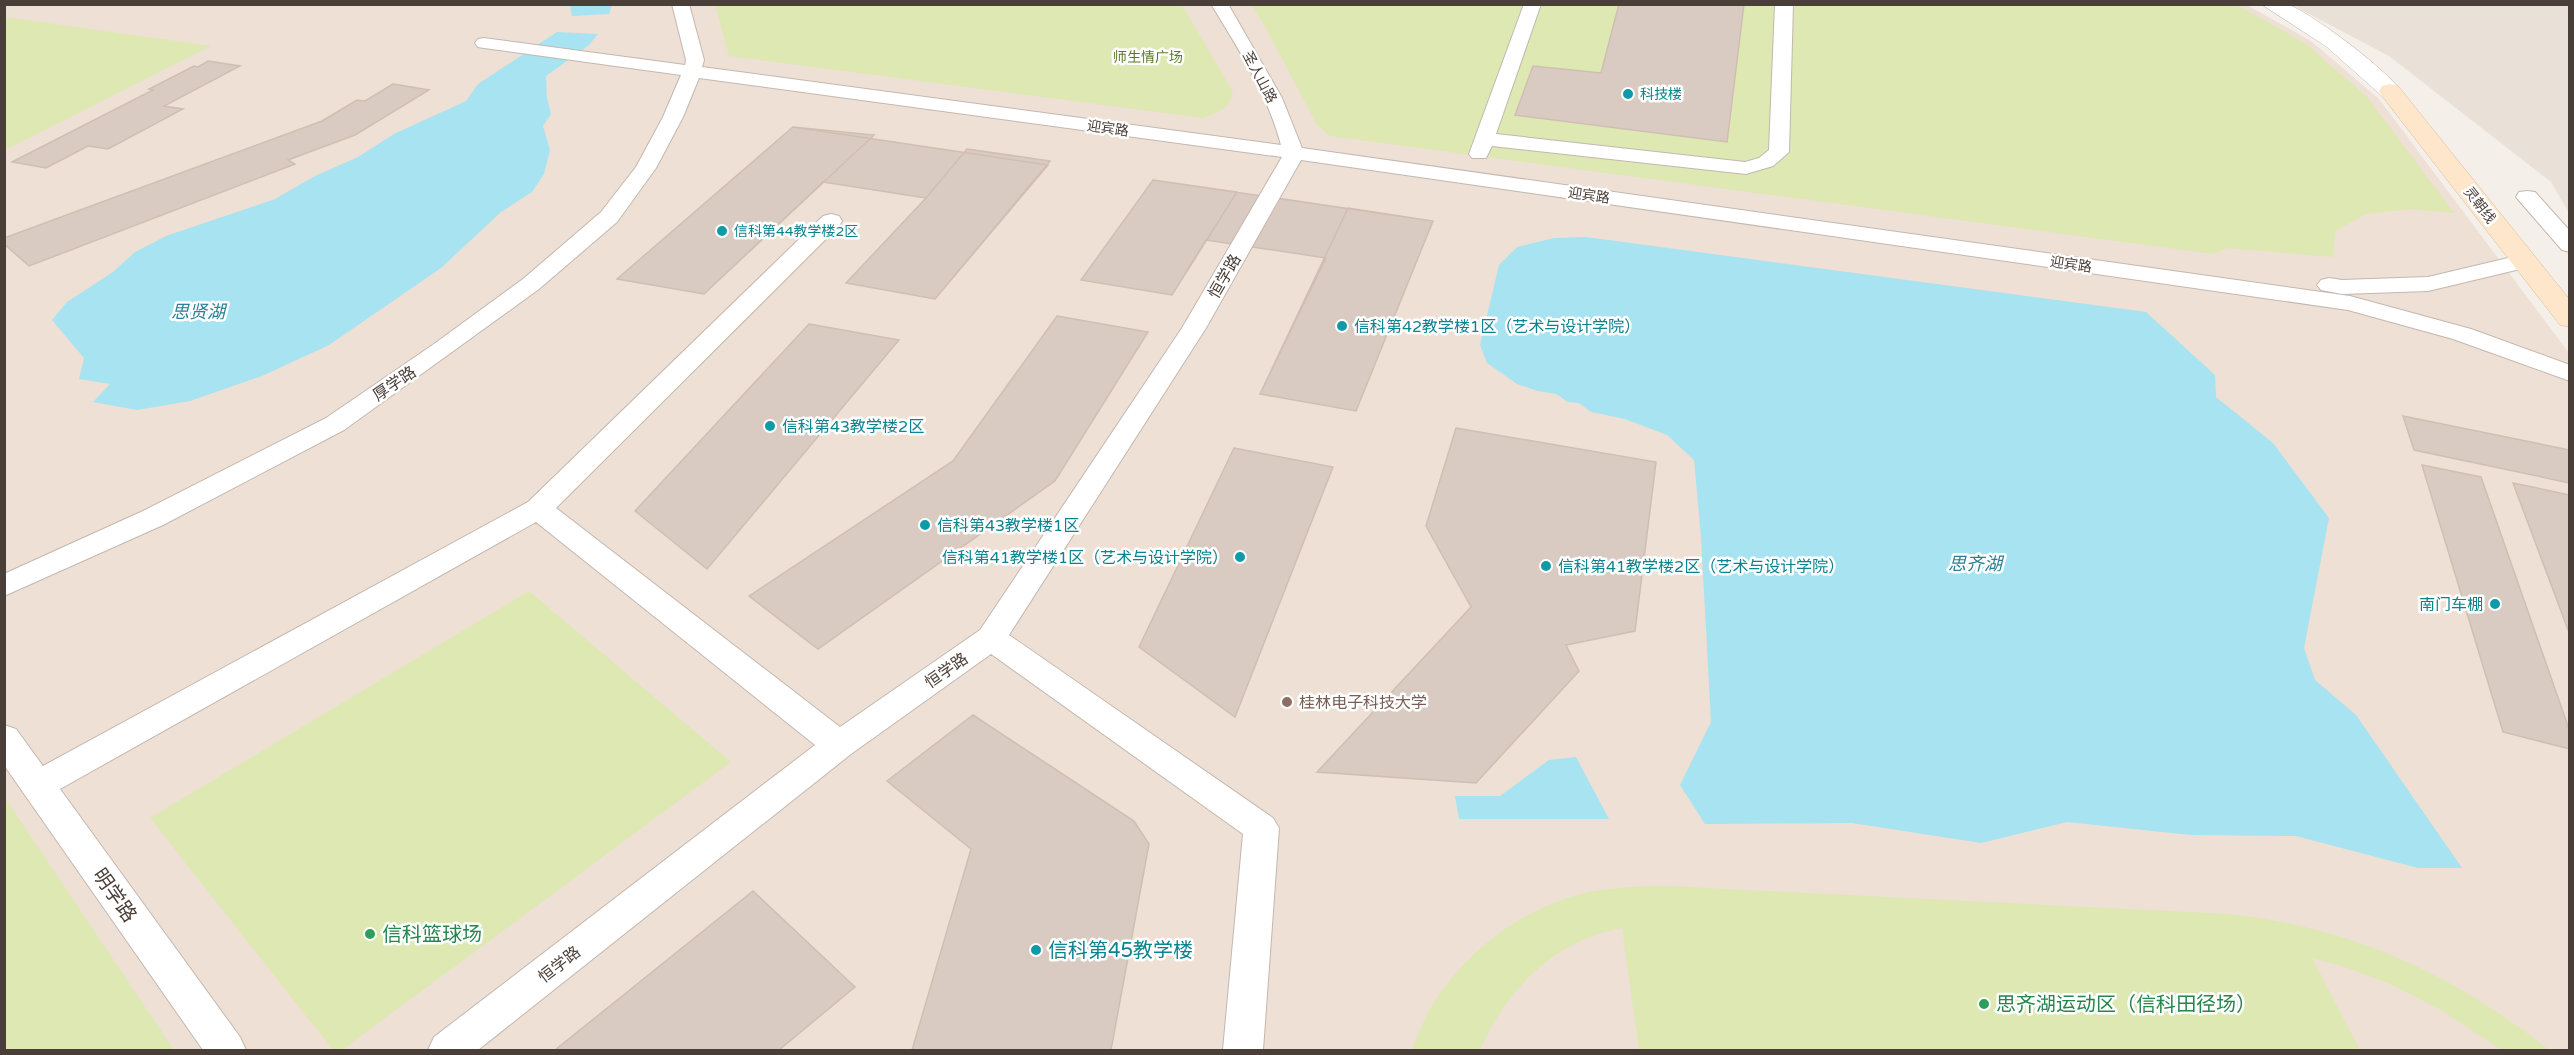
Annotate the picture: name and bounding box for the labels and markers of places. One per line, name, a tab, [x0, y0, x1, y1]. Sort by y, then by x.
place label: 科技楼	[1640, 86, 1682, 103]
marker: 科技楼	[1621, 87, 1635, 101]
place label: 信科第44教学楼2区	[734, 223, 858, 240]
marker: 信科第44教学楼2区	[715, 224, 729, 238]
place label: 信科第42教学楼1区（艺术与设计学院）	[1354, 317, 1640, 337]
marker: 信科第42教学楼1区（艺术与设计学院）	[1335, 319, 1349, 333]
place label: 信科第43教学楼2区	[782, 417, 924, 437]
marker: 信科第43教学楼2区	[763, 419, 777, 433]
place label: 信科第43教学楼1区	[937, 516, 1079, 536]
marker: 信科第43教学楼1区	[918, 518, 932, 532]
place label: 信科第41教学楼1区（艺术与设计学院）	[942, 548, 1228, 568]
marker: 信科第41教学楼1区（艺术与设计学院）	[1233, 550, 1247, 564]
place label: 信科第41教学楼2区（艺术与设计学院）	[1558, 557, 1844, 577]
marker: 信科第41教学楼2区（艺术与设计学院）	[1539, 559, 1553, 573]
place label: 南门车棚	[2419, 595, 2483, 615]
marker: 南门车棚	[2488, 597, 2502, 611]
place label: 桂林电子科技大学	[1299, 693, 1427, 713]
marker: 桂林电子科技大学	[1280, 695, 1294, 709]
place label: 信科篮球场	[382, 923, 482, 947]
marker: 信科篮球场	[363, 927, 377, 941]
place label: 信科第45教学楼	[1048, 939, 1193, 963]
marker: 信科第45教学楼	[1029, 943, 1043, 957]
place label: 思齐湖运动区（信科田径场）	[1996, 993, 2256, 1017]
marker: 思齐湖运动区（信科田径场）	[1977, 997, 1991, 1011]

